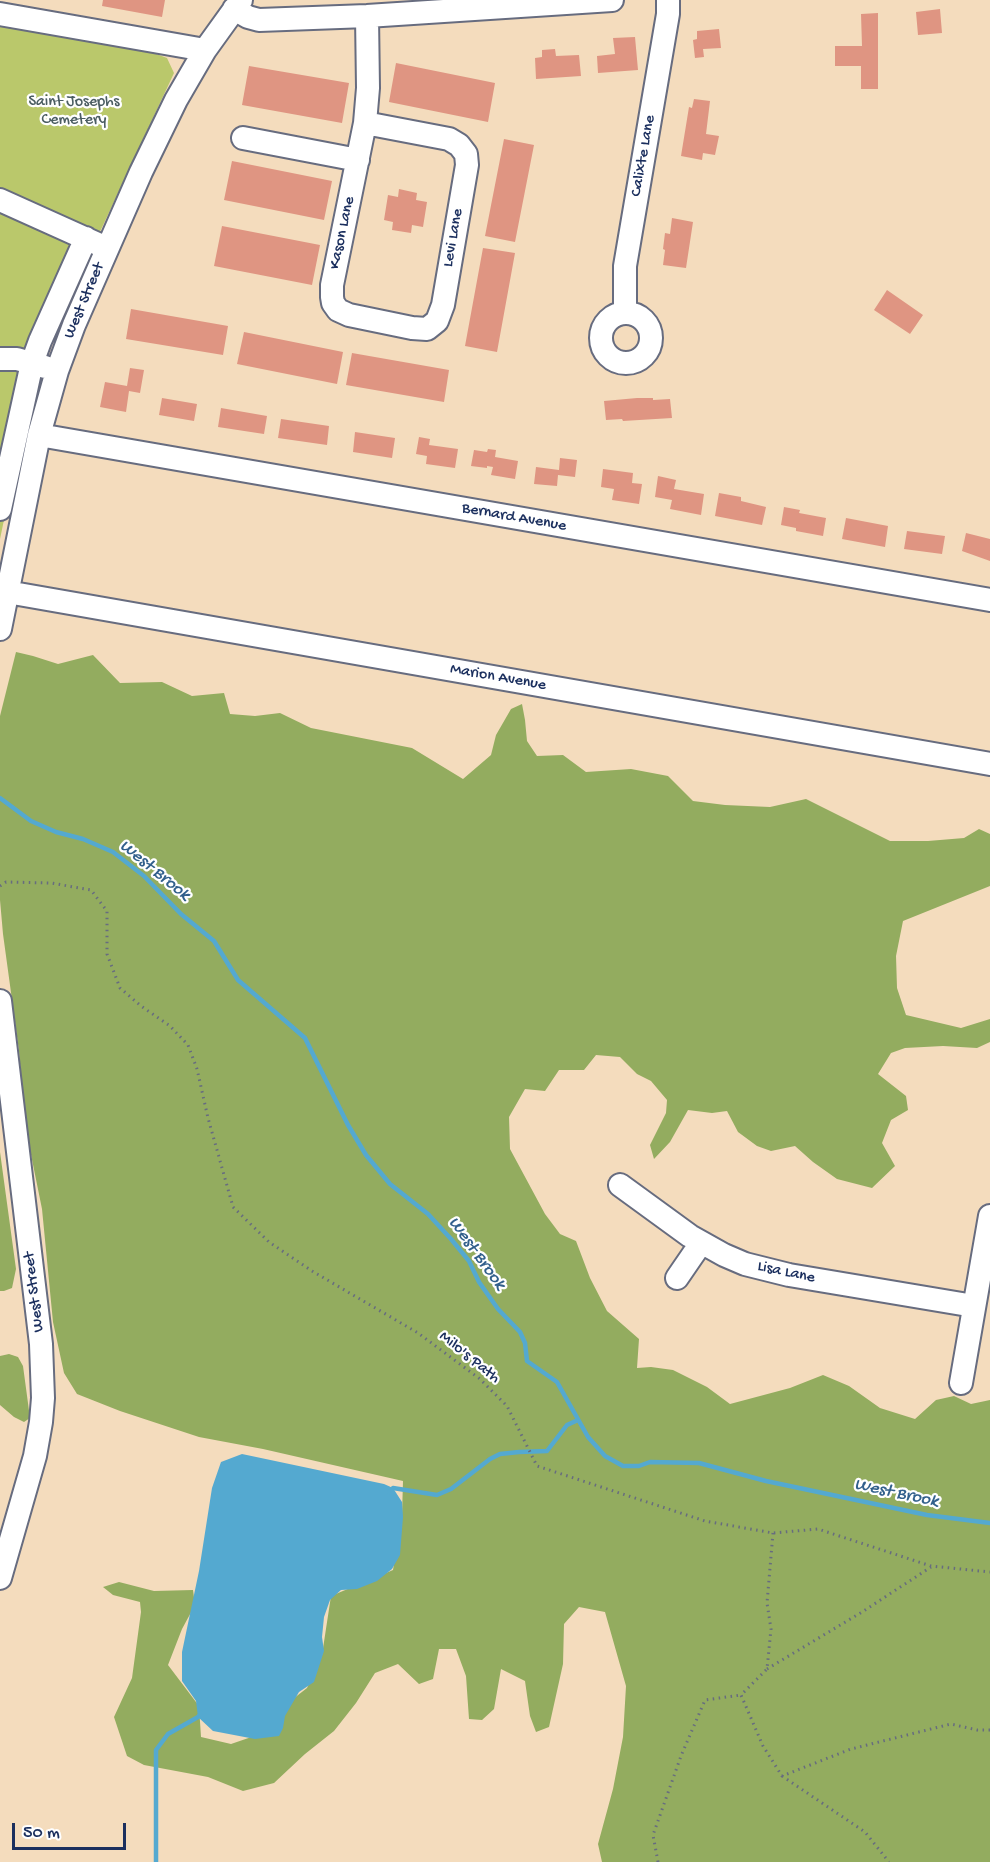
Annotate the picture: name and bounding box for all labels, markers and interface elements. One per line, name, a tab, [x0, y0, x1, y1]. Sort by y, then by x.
park label: Saint Josephs Cemetery	[29, 93, 119, 131]
street label: Calixte Lane	[627, 114, 661, 198]
street label: Kason Lane	[326, 195, 360, 271]
street label: Levi Lane	[439, 207, 469, 269]
street label: West Street	[60, 260, 110, 342]
street label: Bernard Avenue	[460, 499, 568, 537]
street label: Marion Avenue	[449, 660, 547, 696]
water label: West Brook	[114, 836, 194, 906]
water label: West Brook	[442, 1213, 510, 1295]
street label: West Street	[21, 1251, 49, 1333]
street label: Lisa Lane	[755, 1258, 817, 1288]
street label: Milo's Path	[435, 1328, 503, 1388]
water label: West Brook	[852, 1475, 940, 1513]
scale bar	[15, 1811, 129, 1849]
text: 50 m	[23, 1823, 60, 1844]

